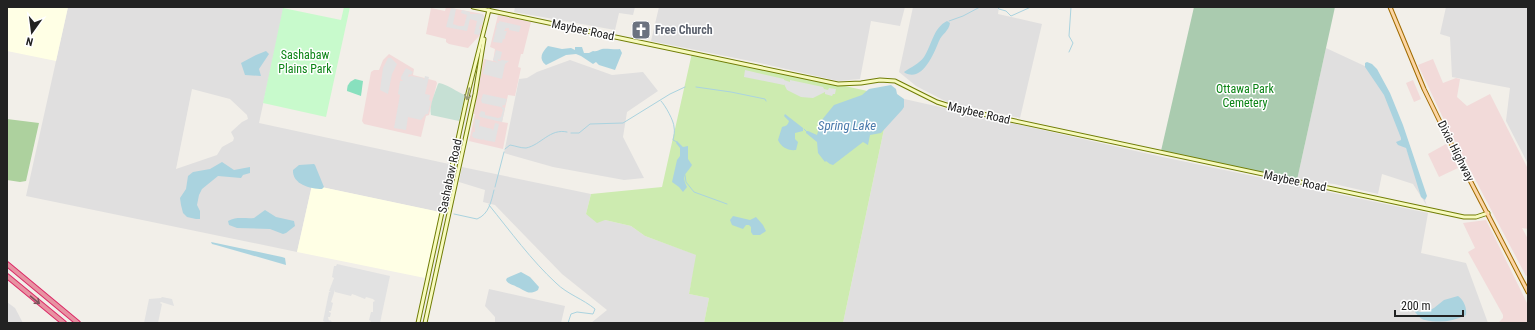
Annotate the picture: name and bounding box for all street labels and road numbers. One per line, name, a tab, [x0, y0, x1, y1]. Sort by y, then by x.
street label: Maybee Road	[550, 17, 616, 43]
street label: Maybee Road	[946, 99, 1012, 127]
street label: Dixie Highway	[1435, 118, 1477, 184]
street label: Sashabaw Road	[435, 138, 465, 214]
street label: Maybee Road	[1262, 168, 1328, 194]

